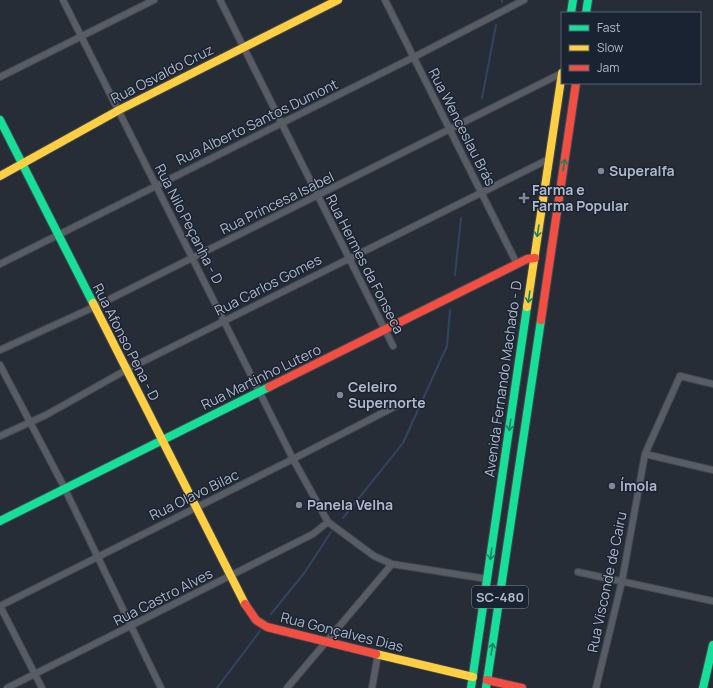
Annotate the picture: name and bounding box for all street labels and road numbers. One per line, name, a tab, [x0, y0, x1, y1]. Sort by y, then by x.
street label: Rua Osvaldo Cruz	[107, 39, 216, 108]
street label: Rua Wenceslau Brás	[424, 65, 500, 189]
street label: Rua Alberto Santos Dumont	[173, 74, 341, 169]
street label: Rua Nilo Peçanha - D	[151, 161, 228, 287]
street label: Rua Princesa Isabel	[217, 167, 337, 238]
street label: Rua Hermes da Fonseca	[322, 191, 409, 337]
street label: Rua Carlos Gomes	[211, 249, 325, 320]
street label: Avenida Fernando Machado - D	[479, 279, 526, 478]
street label: Rua Afonso Pena - D	[89, 280, 164, 404]
street label: Rua Martinho Lutero	[198, 339, 324, 414]
street label: Rua Olavo Bilac	[146, 465, 242, 524]
street label: Rua Visconde de Cairu	[582, 510, 631, 654]
street label: Rua Castro Alves	[110, 563, 216, 630]
road number: SC-480	[472, 586, 528, 608]
street label: Rua Gonçalves Dias	[279, 607, 405, 656]

